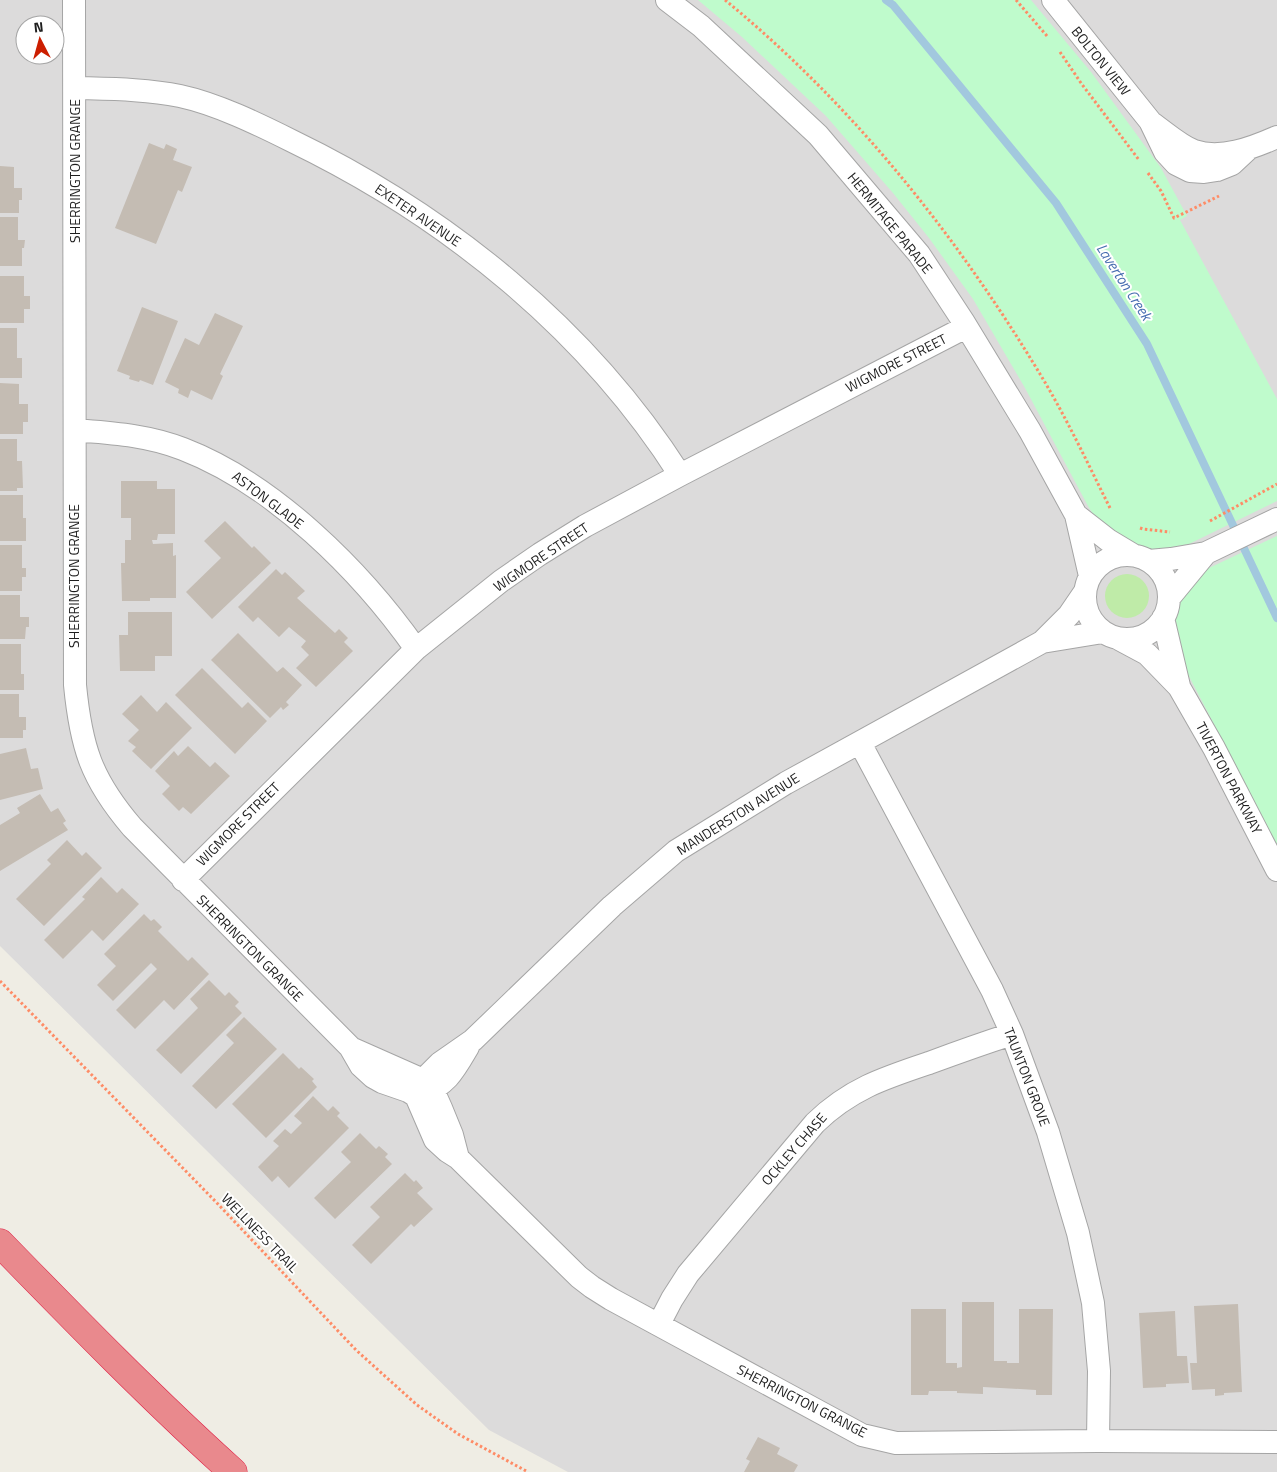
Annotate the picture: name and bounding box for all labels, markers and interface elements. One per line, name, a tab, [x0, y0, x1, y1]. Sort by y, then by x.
north arrow	[15, 15, 65, 65]
text: N	[33, 16, 45, 38]
street label: BOLTON VIEW	[1067, 21, 1136, 100]
street label: SHERRINGTON GRANGE	[64, 99, 85, 243]
street label: HERMITAGE PARADE	[843, 167, 938, 278]
street label: EXETER AVENUE	[371, 178, 466, 251]
water label: Laverton Creek	[1091, 239, 1159, 327]
street label: WIGMORE STREET	[841, 328, 951, 397]
street label: ASTON GLADE	[228, 466, 309, 534]
street label: SHERRINGTON GRANGE	[63, 504, 84, 648]
street label: WIGMORE STREET	[489, 516, 593, 596]
street label: TIVERTON PARKWAY	[1191, 718, 1268, 838]
street label: MANDERSTON AVENUE	[672, 767, 804, 860]
street label: WIGMORE STREET	[191, 776, 285, 870]
street label: SHERRINGTON GRANGE	[192, 889, 309, 1006]
street label: TAUNTON GROVE	[999, 1024, 1056, 1130]
street label: OCKLEY CHASE	[756, 1107, 831, 1190]
street label: WELLNESS TRAIL	[217, 1188, 304, 1277]
street label: SHERRINGTON GRANGE	[733, 1359, 871, 1443]

